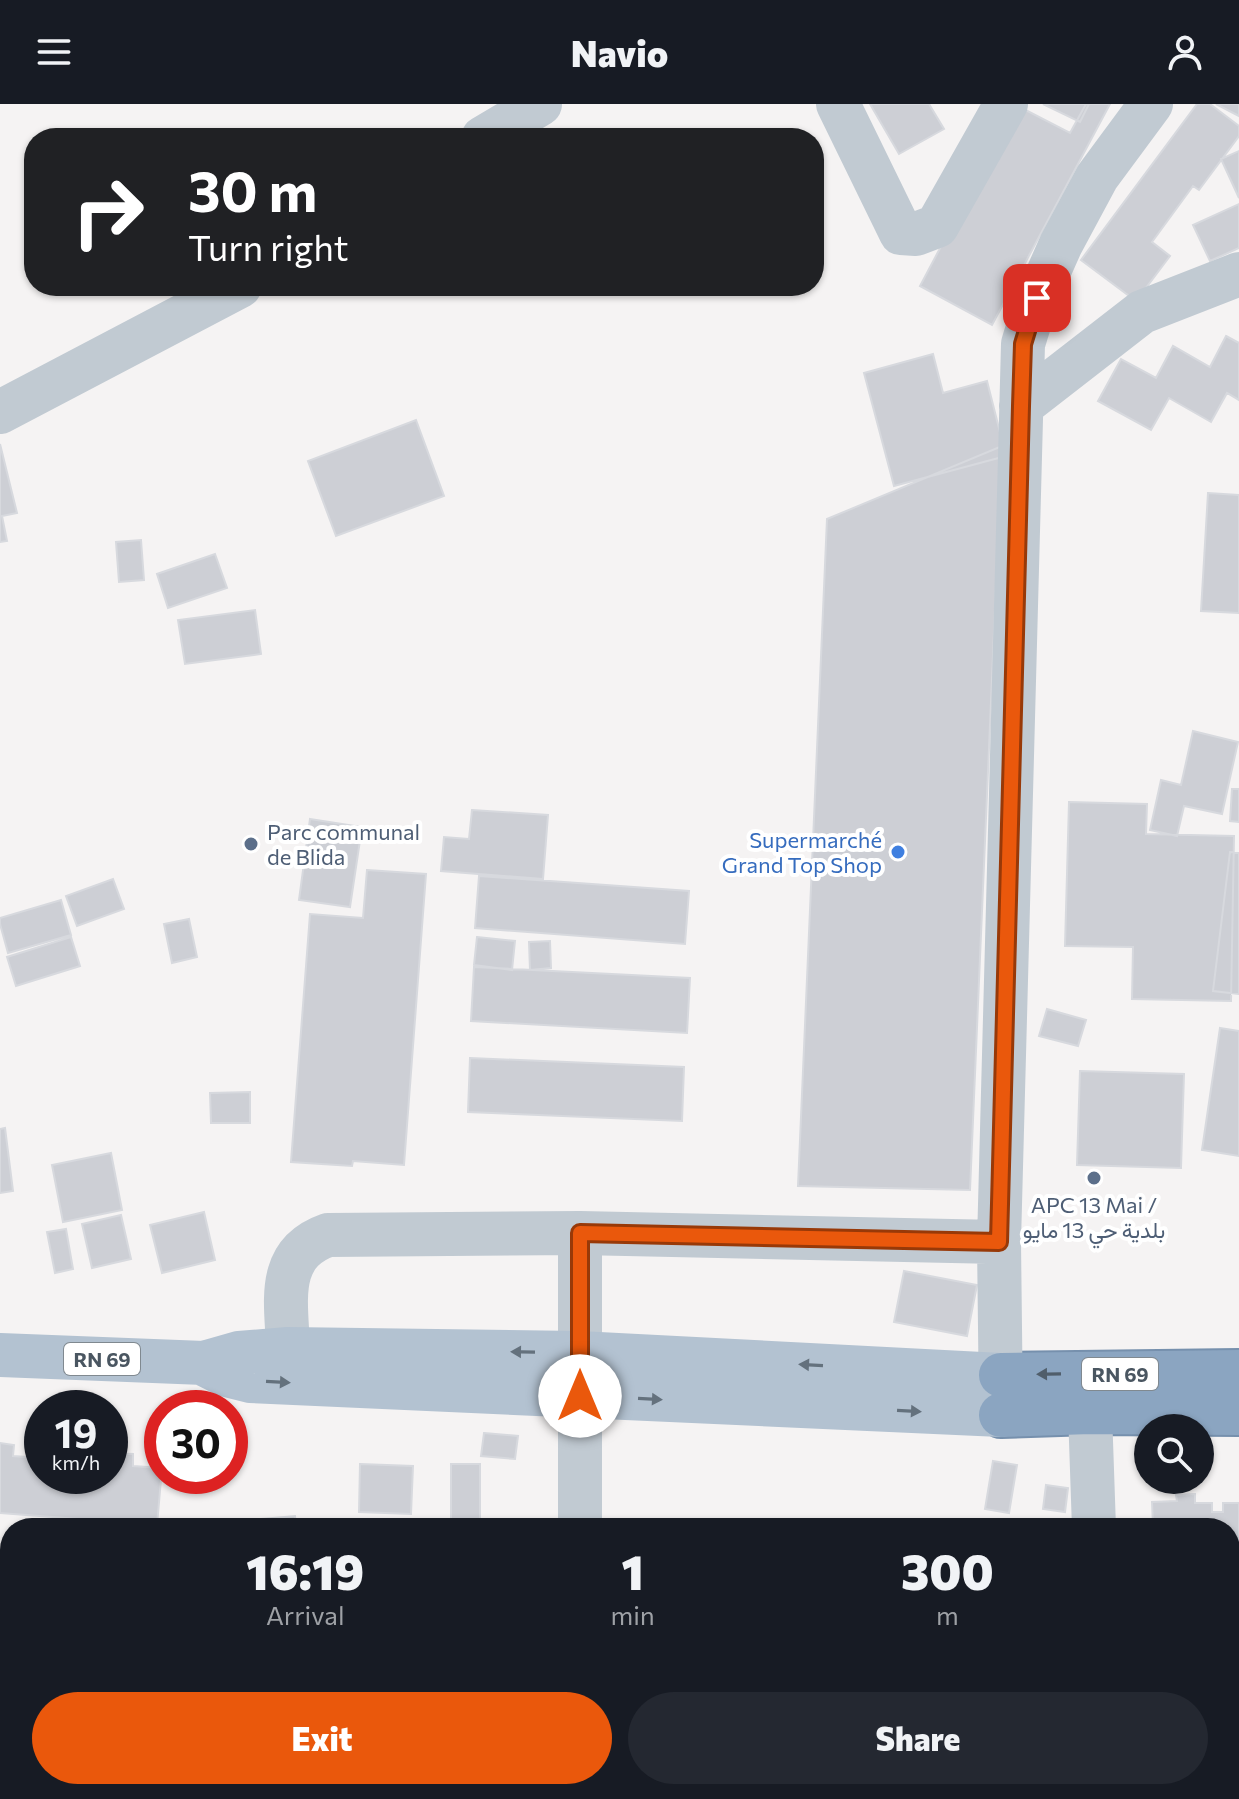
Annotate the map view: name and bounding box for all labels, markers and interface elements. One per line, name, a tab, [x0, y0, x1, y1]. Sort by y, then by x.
icon: menu	[32, 30, 76, 74]
text: Navio	[571, 30, 668, 74]
icon: person	[1163, 30, 1207, 74]
text: 30 m	[188, 155, 317, 224]
icon: right	[56, 160, 160, 264]
text: Turn right	[188, 224, 349, 268]
pin	[1003, 264, 1071, 332]
icon: arrive	[1015, 276, 1059, 320]
place label: Parc communal de Blida	[267, 818, 420, 870]
place label: Supermarché Grand Top Shop	[722, 826, 882, 878]
marker: Parc communal de Blida	[242, 835, 260, 853]
marker: Supermarché Grand Top Shop	[889, 843, 907, 861]
marker: APC 13 Mai / بلدية حي 13 مايو	[1085, 1169, 1103, 1187]
place label: APC 13 Mai / بلدية حي 13 مايو	[1023, 1191, 1165, 1249]
road number: RN 69	[64, 1343, 140, 1375]
one-way arrow	[510, 1346, 535, 1359]
position arrow	[538, 1354, 622, 1438]
one-way arrow	[798, 1358, 823, 1371]
road number: RN 69	[1082, 1358, 1158, 1390]
one-way arrow	[1036, 1368, 1061, 1381]
one-way arrow	[266, 1376, 291, 1389]
speed limit sign: 30	[144, 1390, 248, 1494]
one-way arrow	[638, 1393, 663, 1406]
one-way arrow	[897, 1404, 922, 1417]
text: 19	[55, 1407, 97, 1456]
map controls	[1134, 1414, 1214, 1494]
button: search	[1134, 1414, 1214, 1494]
text: km/h	[52, 1450, 100, 1474]
text: 16:19	[246, 1541, 364, 1600]
text: 1	[621, 1541, 644, 1600]
text: 300	[901, 1541, 994, 1600]
text: Arrival	[266, 1599, 345, 1630]
text: min	[610, 1599, 655, 1630]
text: m	[936, 1599, 959, 1630]
button: Exit	[32, 1692, 612, 1784]
button: Share	[628, 1692, 1208, 1784]

